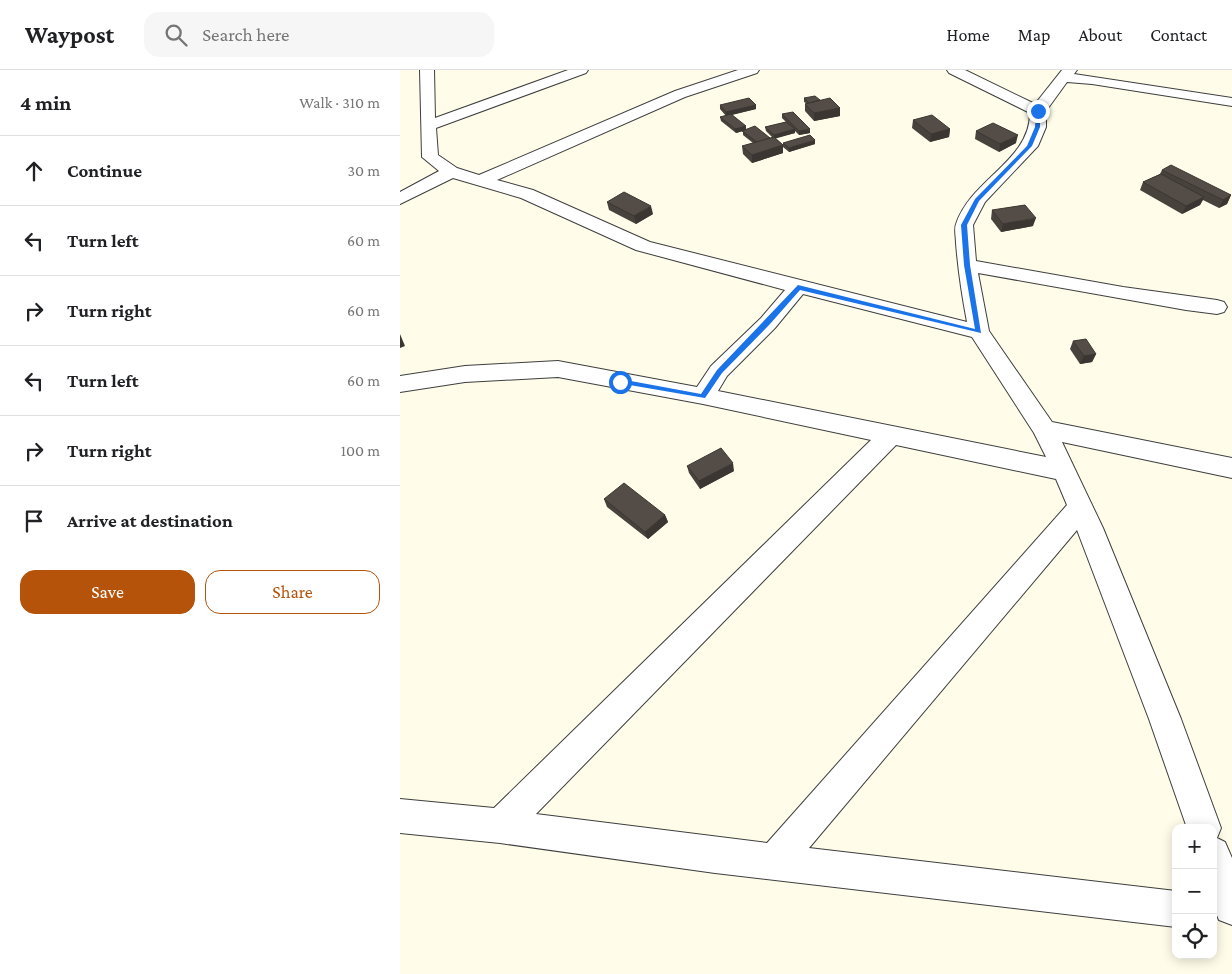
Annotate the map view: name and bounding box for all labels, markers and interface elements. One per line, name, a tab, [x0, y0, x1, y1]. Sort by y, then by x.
search box	[144, 12, 494, 57]
text: Waypost	[25, 21, 114, 48]
icon: search	[162, 21, 190, 49]
text: Search here	[202, 24, 289, 45]
text: Home	[947, 25, 990, 45]
text: Map	[1018, 25, 1050, 45]
text: About	[1078, 25, 1122, 45]
text: Contact	[1150, 25, 1207, 45]
text: 4 min	[20, 91, 71, 115]
text: Walk · 310 m	[299, 94, 380, 111]
route end	[1027, 100, 1050, 123]
icon: ahead	[20, 157, 48, 185]
text: Continue	[67, 160, 142, 181]
text: 30 m	[348, 162, 380, 179]
icon: left	[20, 227, 48, 255]
text: Turn left	[67, 230, 139, 251]
text: 60 m	[347, 232, 380, 249]
icon: right	[20, 297, 48, 325]
text: Turn right	[67, 300, 152, 321]
text: 60 m	[347, 302, 380, 319]
icon: left	[20, 367, 48, 395]
text: Turn left	[67, 370, 139, 391]
route start	[609, 371, 632, 394]
text: 60 m	[347, 372, 380, 389]
icon: right	[20, 437, 48, 465]
text: Turn right	[67, 440, 152, 461]
text: 100 m	[341, 442, 380, 459]
icon: arrive	[20, 507, 48, 535]
text: Arrive at destination	[67, 510, 233, 531]
button: Save	[20, 570, 195, 614]
button: Share	[205, 570, 380, 614]
map controls	[1172, 824, 1217, 959]
button: +	[1172, 824, 1217, 869]
button: −	[1172, 869, 1217, 914]
button: locate	[1172, 914, 1217, 959]

